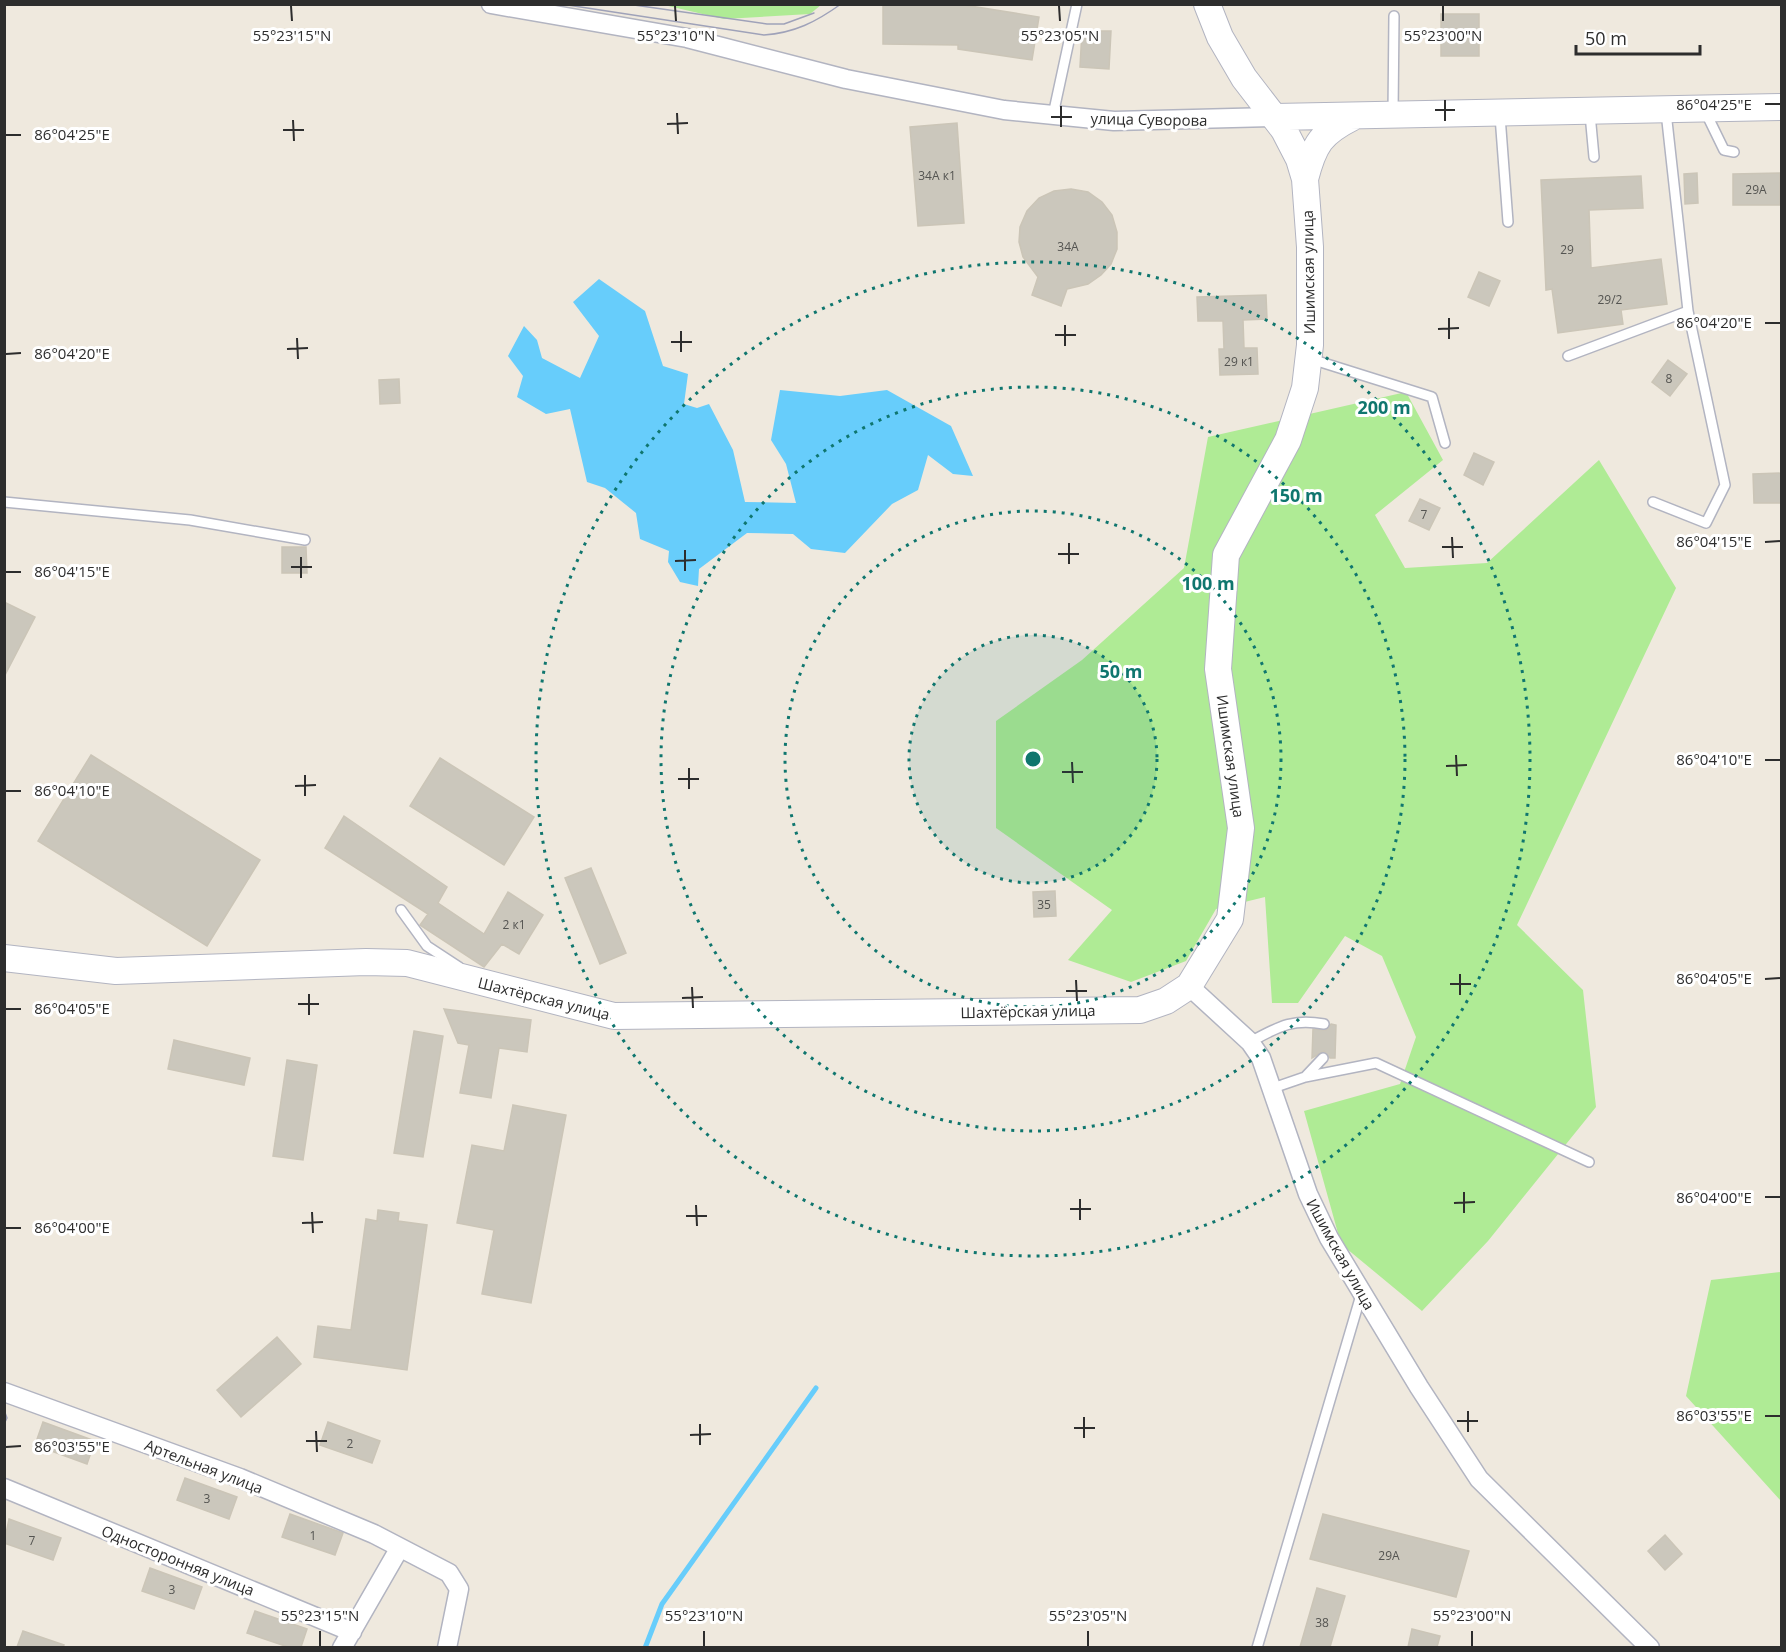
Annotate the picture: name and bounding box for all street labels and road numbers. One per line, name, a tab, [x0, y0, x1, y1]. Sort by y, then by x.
street label: улица Суворова	[1090, 108, 1208, 130]
street label: Ишимская улица	[1297, 210, 1319, 334]
street label: Ишимская улица	[1212, 693, 1250, 819]
street label: Шахтёрская улица	[476, 972, 612, 1024]
street label: Шахтёрская улица	[960, 1000, 1096, 1022]
street label: Ишимская улица	[1302, 1195, 1380, 1313]
street label: Артельная улица	[142, 1434, 266, 1498]
street label: Односторонняя улица	[99, 1520, 257, 1600]

